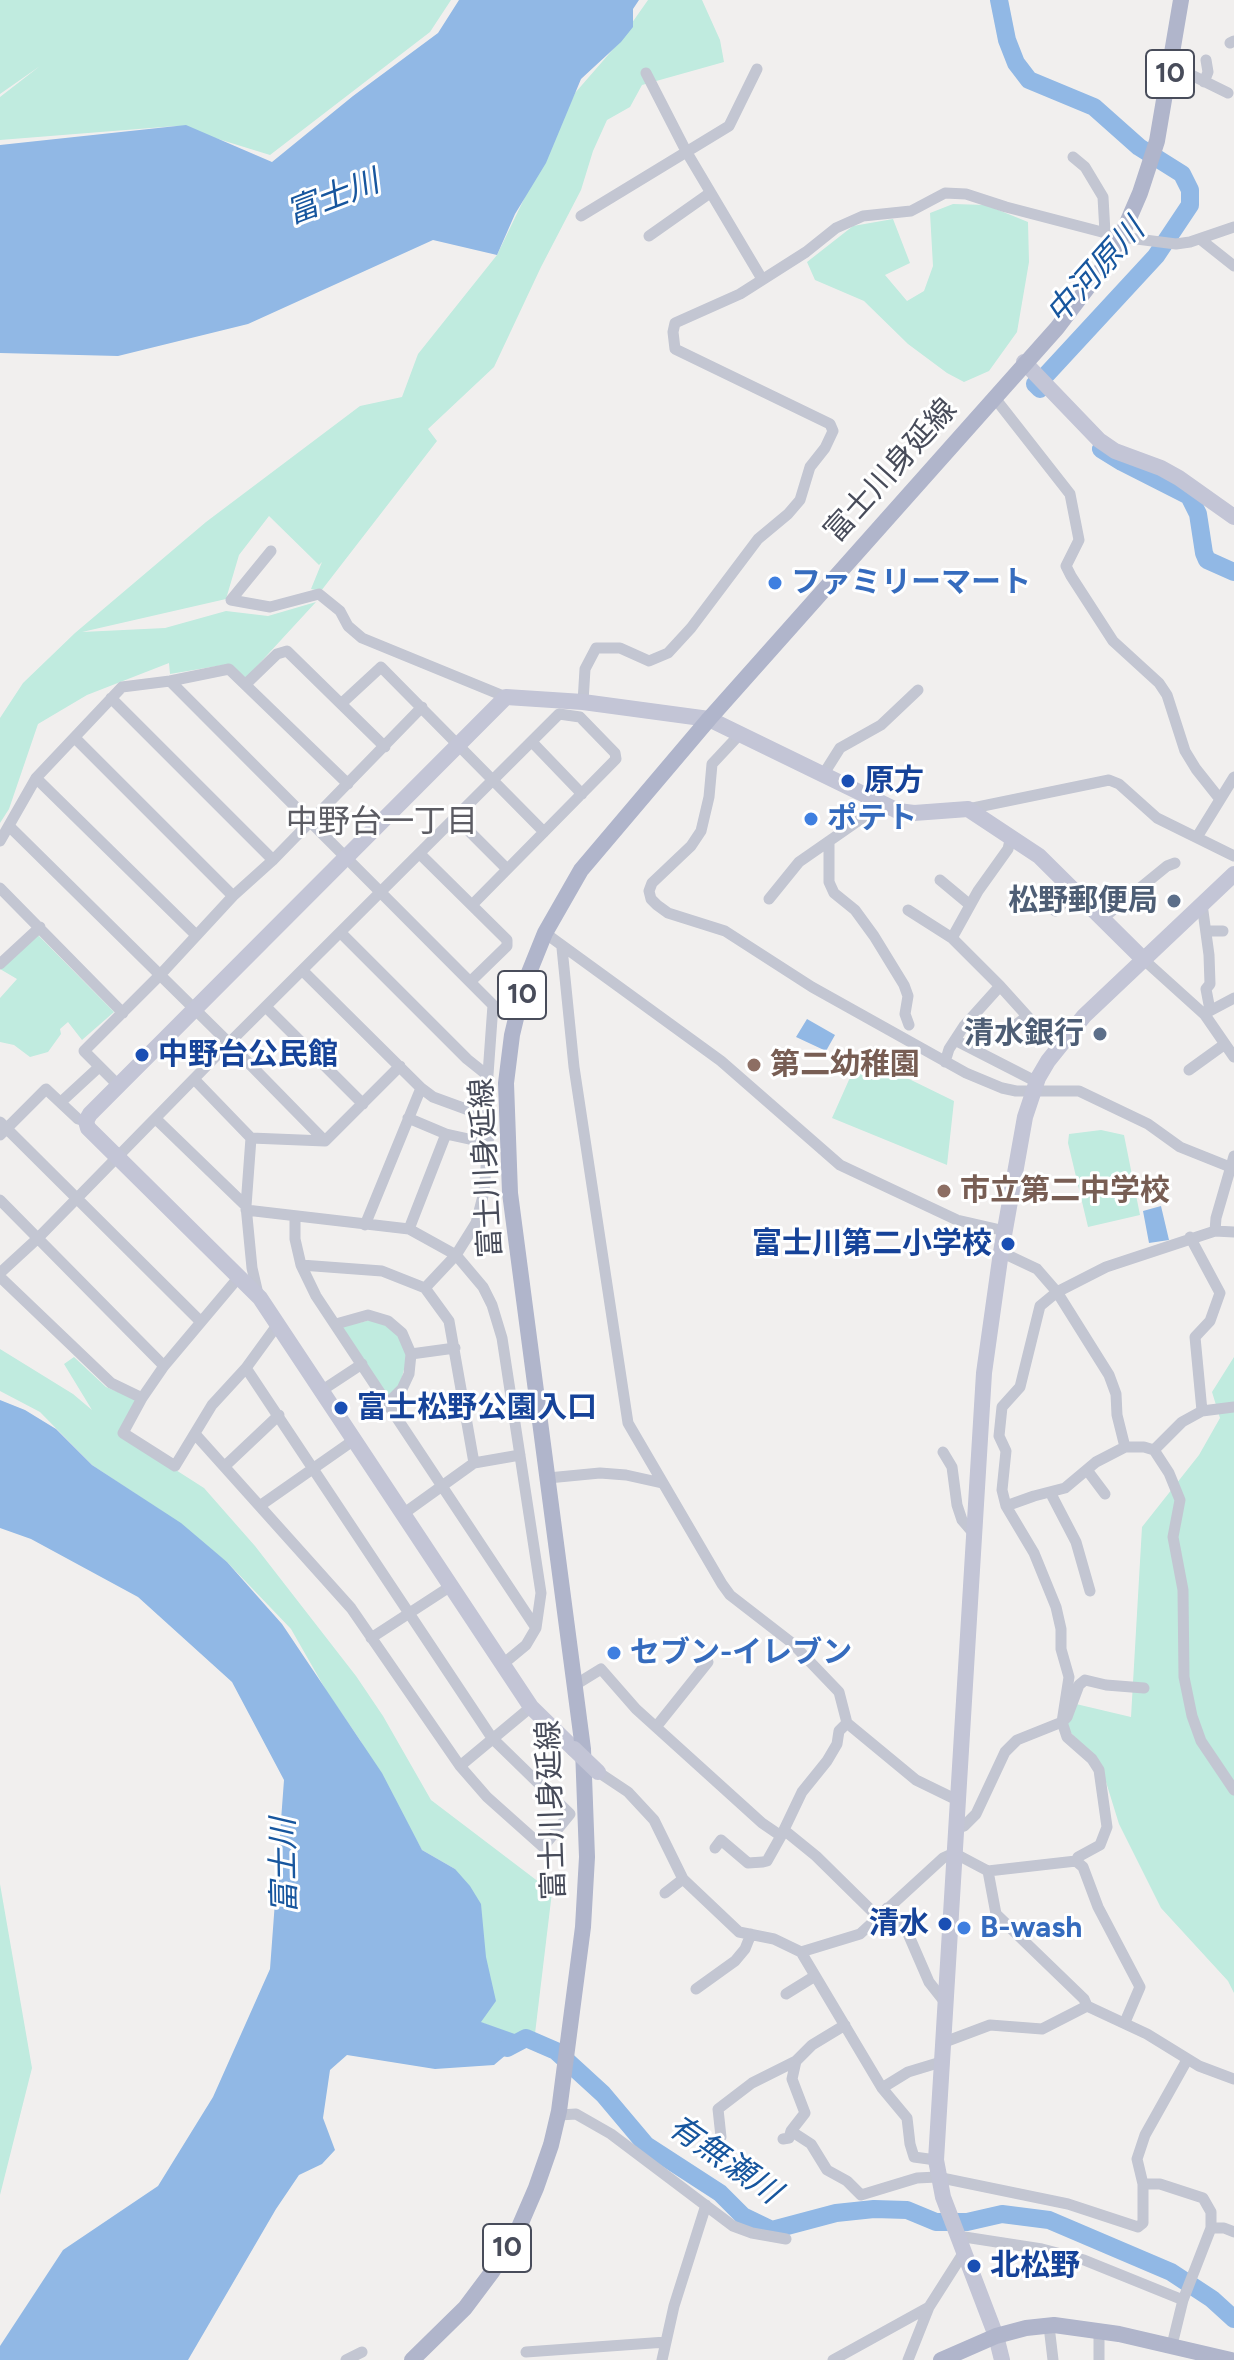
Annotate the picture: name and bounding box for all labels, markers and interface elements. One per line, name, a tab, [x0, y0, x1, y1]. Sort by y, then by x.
road number: 10	[1146, 50, 1194, 98]
water label: 富士川	[281, 163, 385, 233]
water label: 中河原川	[1039, 212, 1153, 332]
street label: 富士川身延線	[817, 392, 965, 550]
place label: ファミリーマート	[791, 565, 1031, 601]
marker: ファミリーマート	[766, 574, 784, 592]
place label: 原方	[864, 763, 924, 799]
marker: 原方	[839, 772, 857, 790]
place label: ポテト	[827, 801, 917, 837]
district label: 中野台一丁目	[286, 804, 478, 842]
marker: ポテト	[802, 810, 820, 828]
place label: 松野郵便局	[1008, 883, 1158, 919]
marker: 松野郵便局	[1165, 892, 1183, 910]
road number: 10	[498, 971, 546, 1019]
place label: 清水銀行	[964, 1016, 1084, 1052]
marker: 清水銀行	[1091, 1025, 1109, 1043]
place label: 中野台公民館	[158, 1037, 338, 1073]
marker: 中野台公民館	[133, 1046, 151, 1064]
place label: 第二幼稚園	[770, 1047, 920, 1083]
marker: 第二幼稚園	[745, 1056, 763, 1074]
street label: 富士川身延線	[464, 1077, 510, 1259]
place label: 市立第二中学校	[960, 1173, 1170, 1209]
marker: 市立第二中学校	[935, 1182, 953, 1200]
place label: 富士川第二小学校	[752, 1226, 992, 1262]
marker: 富士川第二小学校	[999, 1235, 1017, 1253]
place label: 富士松野公園入口	[357, 1390, 597, 1426]
marker: 富士松野公園入口	[332, 1399, 350, 1417]
place label: セブン-イレブン	[630, 1635, 852, 1671]
marker: セブン-イレブン	[605, 1644, 623, 1662]
street label: 富士川身延線	[531, 1719, 573, 1901]
water label: 富士川	[265, 1818, 305, 1914]
place label: 清水	[869, 1906, 929, 1942]
place label: B-wash	[980, 1910, 1082, 1946]
marker: 清水	[936, 1915, 954, 1933]
marker: B-wash	[955, 1919, 973, 1937]
water label: 有無瀬川	[661, 2108, 787, 2212]
road number: 10	[483, 2224, 531, 2272]
place label: 北松野	[990, 2248, 1080, 2284]
marker: 北松野	[965, 2257, 983, 2275]

